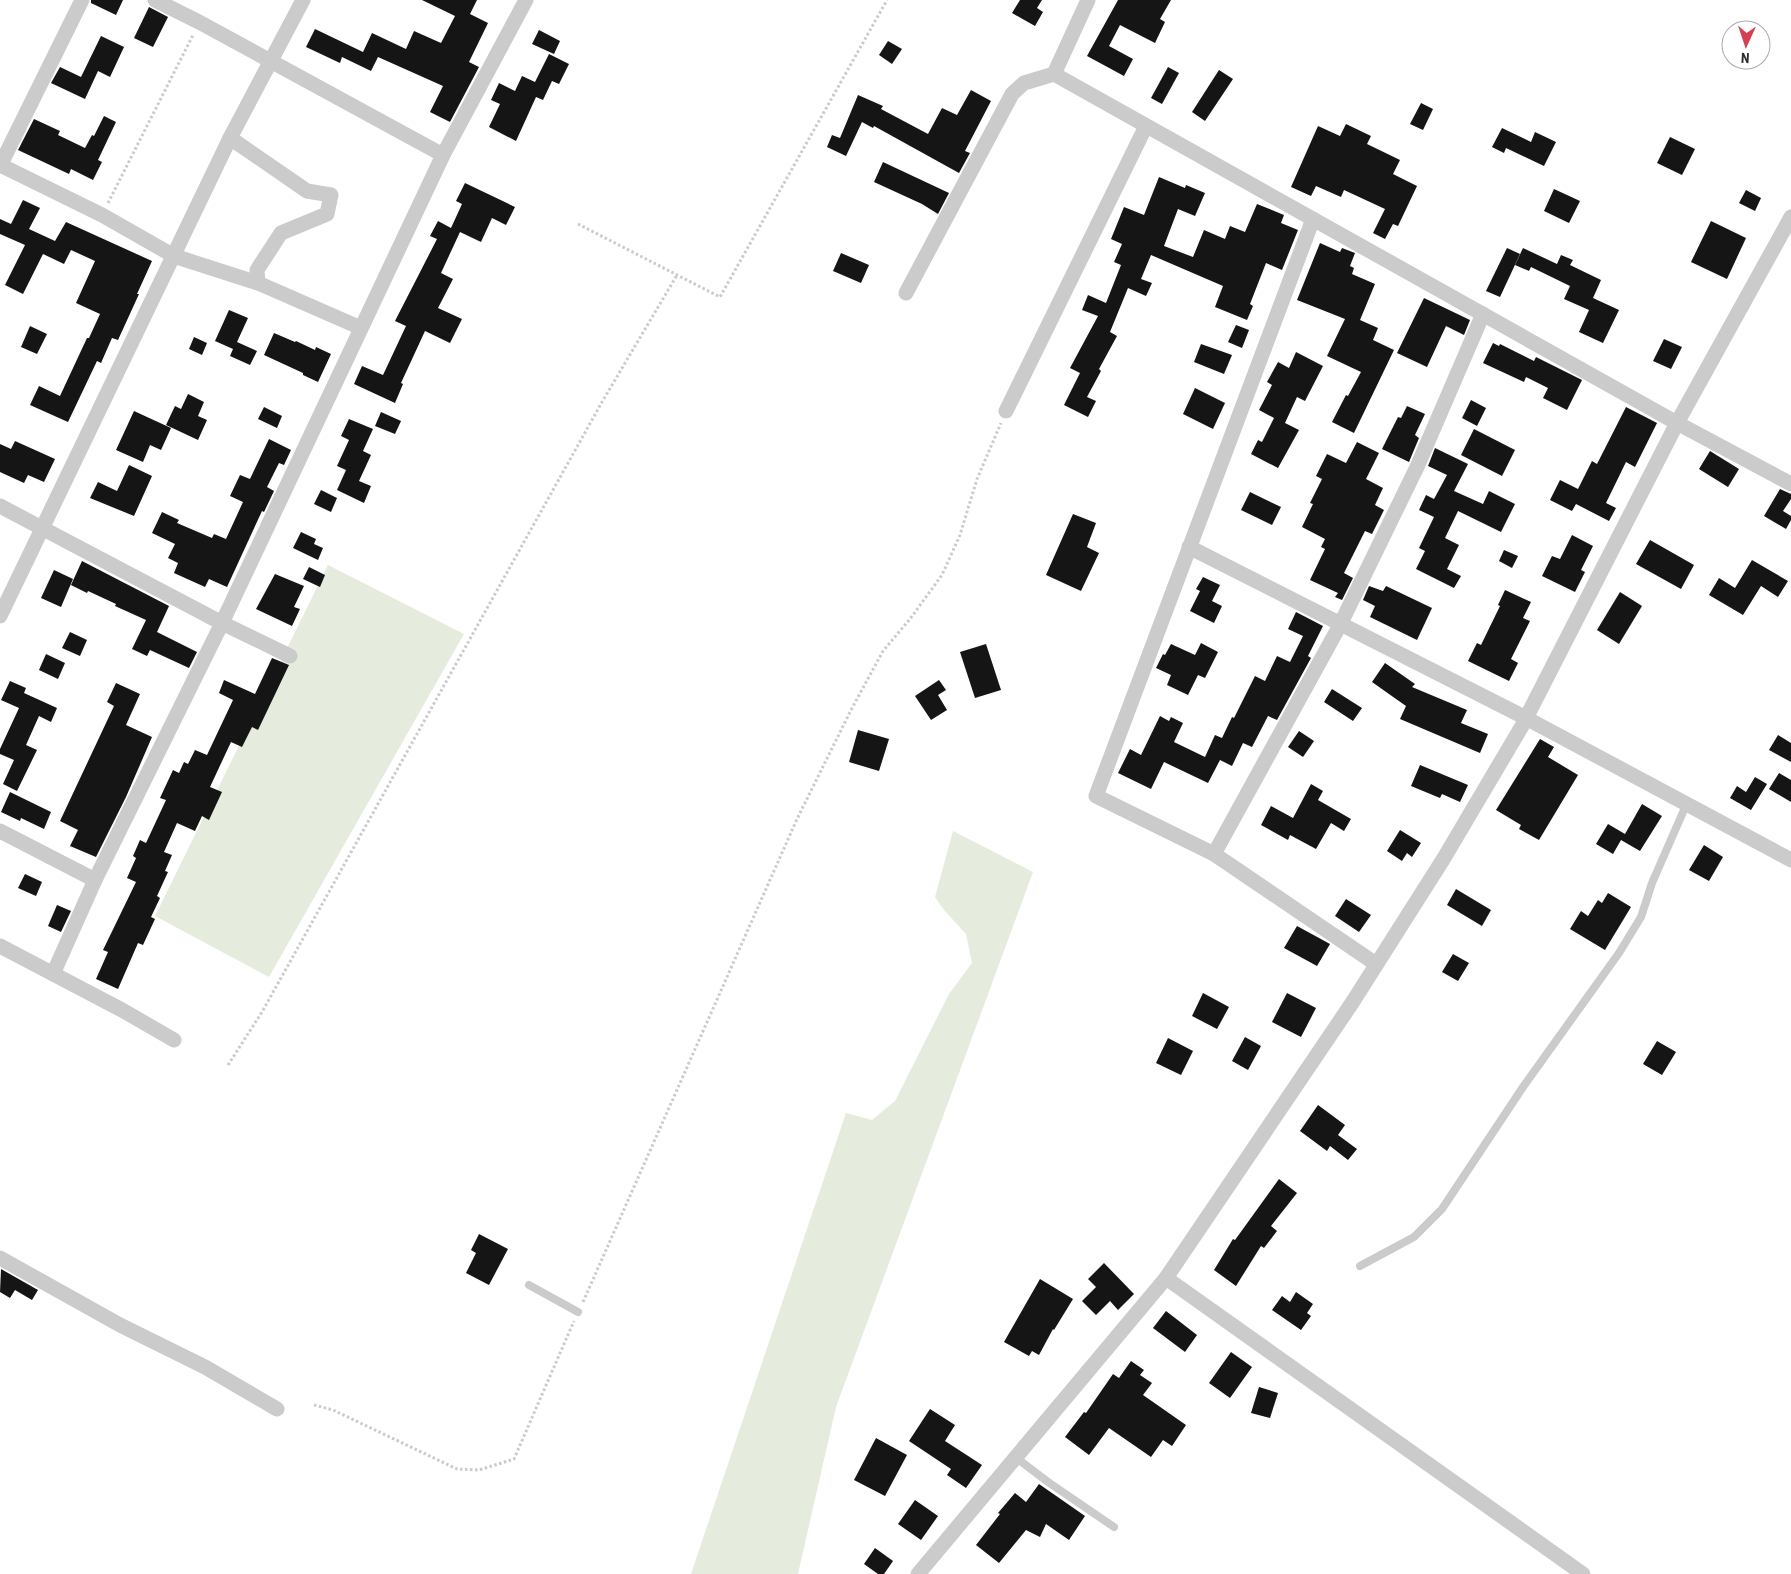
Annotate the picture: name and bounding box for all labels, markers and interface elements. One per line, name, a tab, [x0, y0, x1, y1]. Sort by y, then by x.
north arrow	[1721, 20, 1771, 70]
text: N	[1741, 50, 1750, 66]

